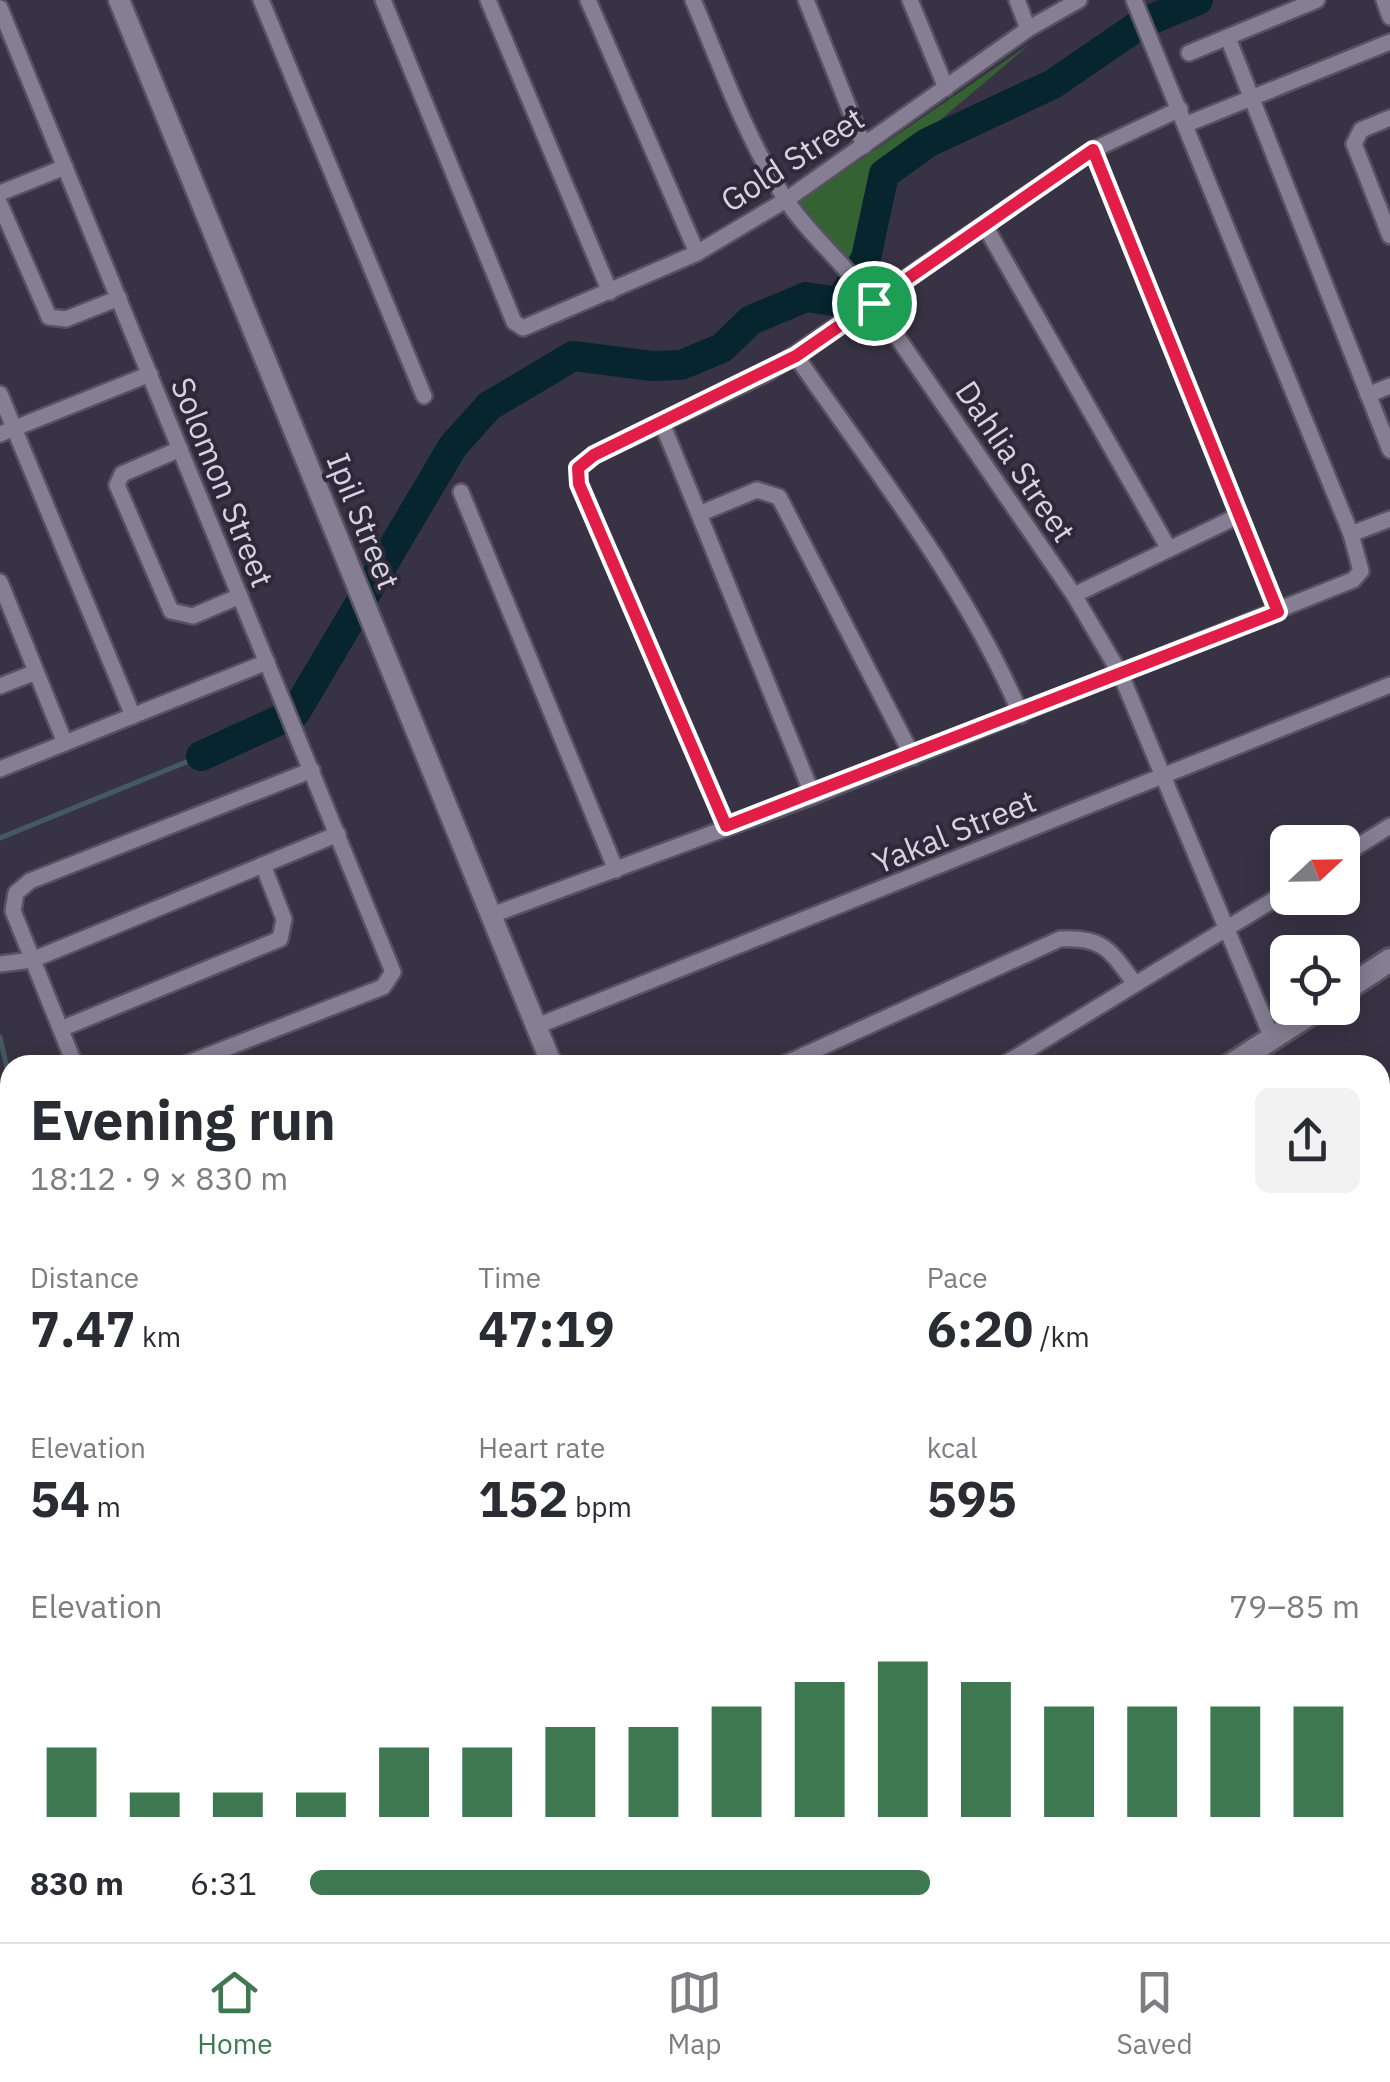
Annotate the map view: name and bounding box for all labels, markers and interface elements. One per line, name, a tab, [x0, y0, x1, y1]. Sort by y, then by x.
street label: Gold Street	[712, 97, 872, 221]
pin	[832, 261, 917, 346]
icon: arrive	[847, 276, 902, 331]
street label: Solomon Street	[162, 371, 284, 593]
street label: Dahlia Street	[947, 372, 1085, 550]
street label: Ipil Street	[318, 447, 410, 595]
street label: Yakal Street	[866, 779, 1042, 883]
north arrow	[1270, 825, 1360, 915]
map controls	[1270, 825, 1360, 1025]
button: locate	[1270, 935, 1360, 1025]
text: Evening run	[30, 1084, 336, 1155]
button: share	[1255, 1088, 1360, 1193]
text: 18:12 · 9 × 830 m	[30, 1157, 288, 1199]
text: Distance	[30, 1259, 139, 1296]
text: Time	[478, 1259, 541, 1296]
text: Pace	[927, 1259, 988, 1296]
text: 7.47	[30, 1296, 136, 1361]
text: 47:19	[478, 1296, 615, 1361]
text: 6:20	[927, 1296, 1033, 1361]
text: km	[136, 1318, 181, 1355]
text: /km	[1033, 1318, 1090, 1355]
text: Elevation	[30, 1429, 146, 1466]
text: Heart rate	[478, 1429, 605, 1466]
text: kcal	[927, 1429, 978, 1466]
text: 54	[30, 1466, 90, 1531]
text: 152	[478, 1466, 568, 1531]
text: 595	[927, 1466, 1017, 1531]
text: m	[90, 1488, 121, 1525]
text: bpm	[568, 1488, 632, 1525]
text: Elevation	[30, 1585, 163, 1627]
text: 79–85 m	[1229, 1585, 1360, 1627]
text: 830 m	[30, 1862, 124, 1904]
text: 6:31	[190, 1862, 257, 1904]
tab: Home	[197, 1965, 273, 2062]
tab: Map	[667, 1965, 722, 2062]
tab: Saved	[1117, 1965, 1193, 2062]

